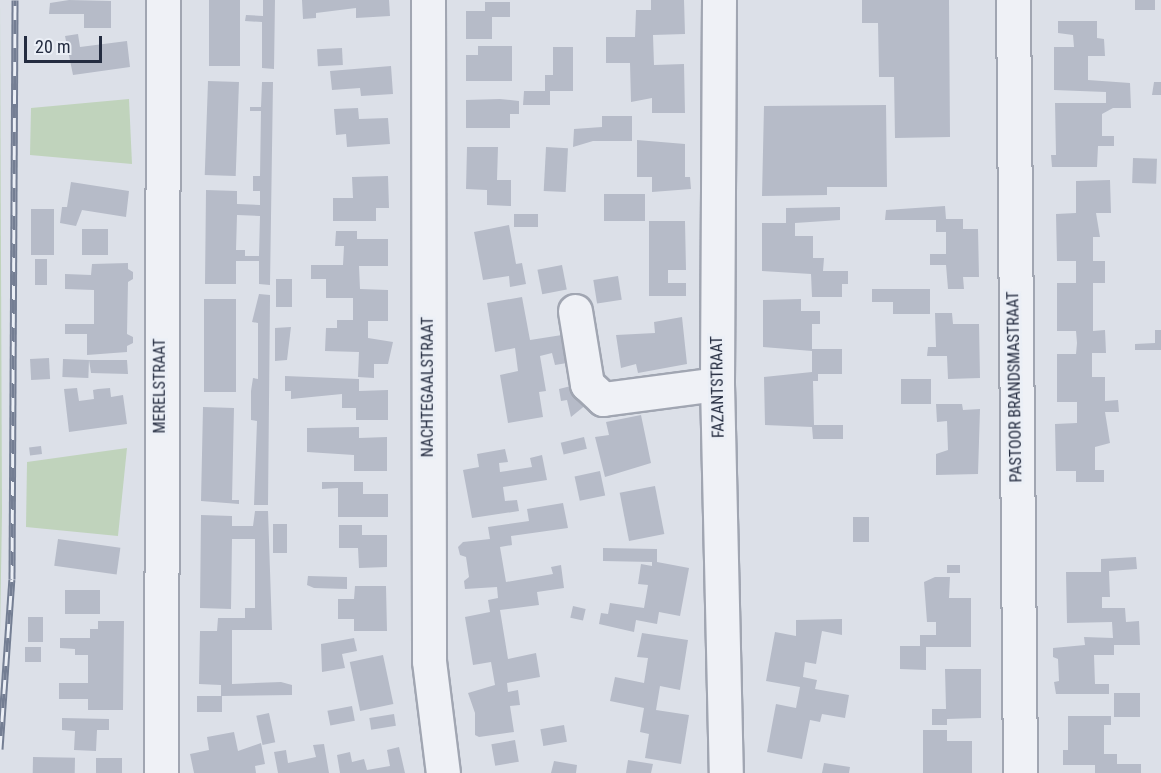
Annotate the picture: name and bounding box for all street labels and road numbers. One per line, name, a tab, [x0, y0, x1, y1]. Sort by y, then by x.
street label: PASTOOR BRANDSMASTRAAT	[1004, 291, 1026, 483]
street label: NACHTEGAALSTRAAT	[418, 317, 438, 457]
street label: FAZANTSTRAAT	[708, 336, 728, 438]
street label: MERELSTRAAT	[150, 339, 170, 433]

